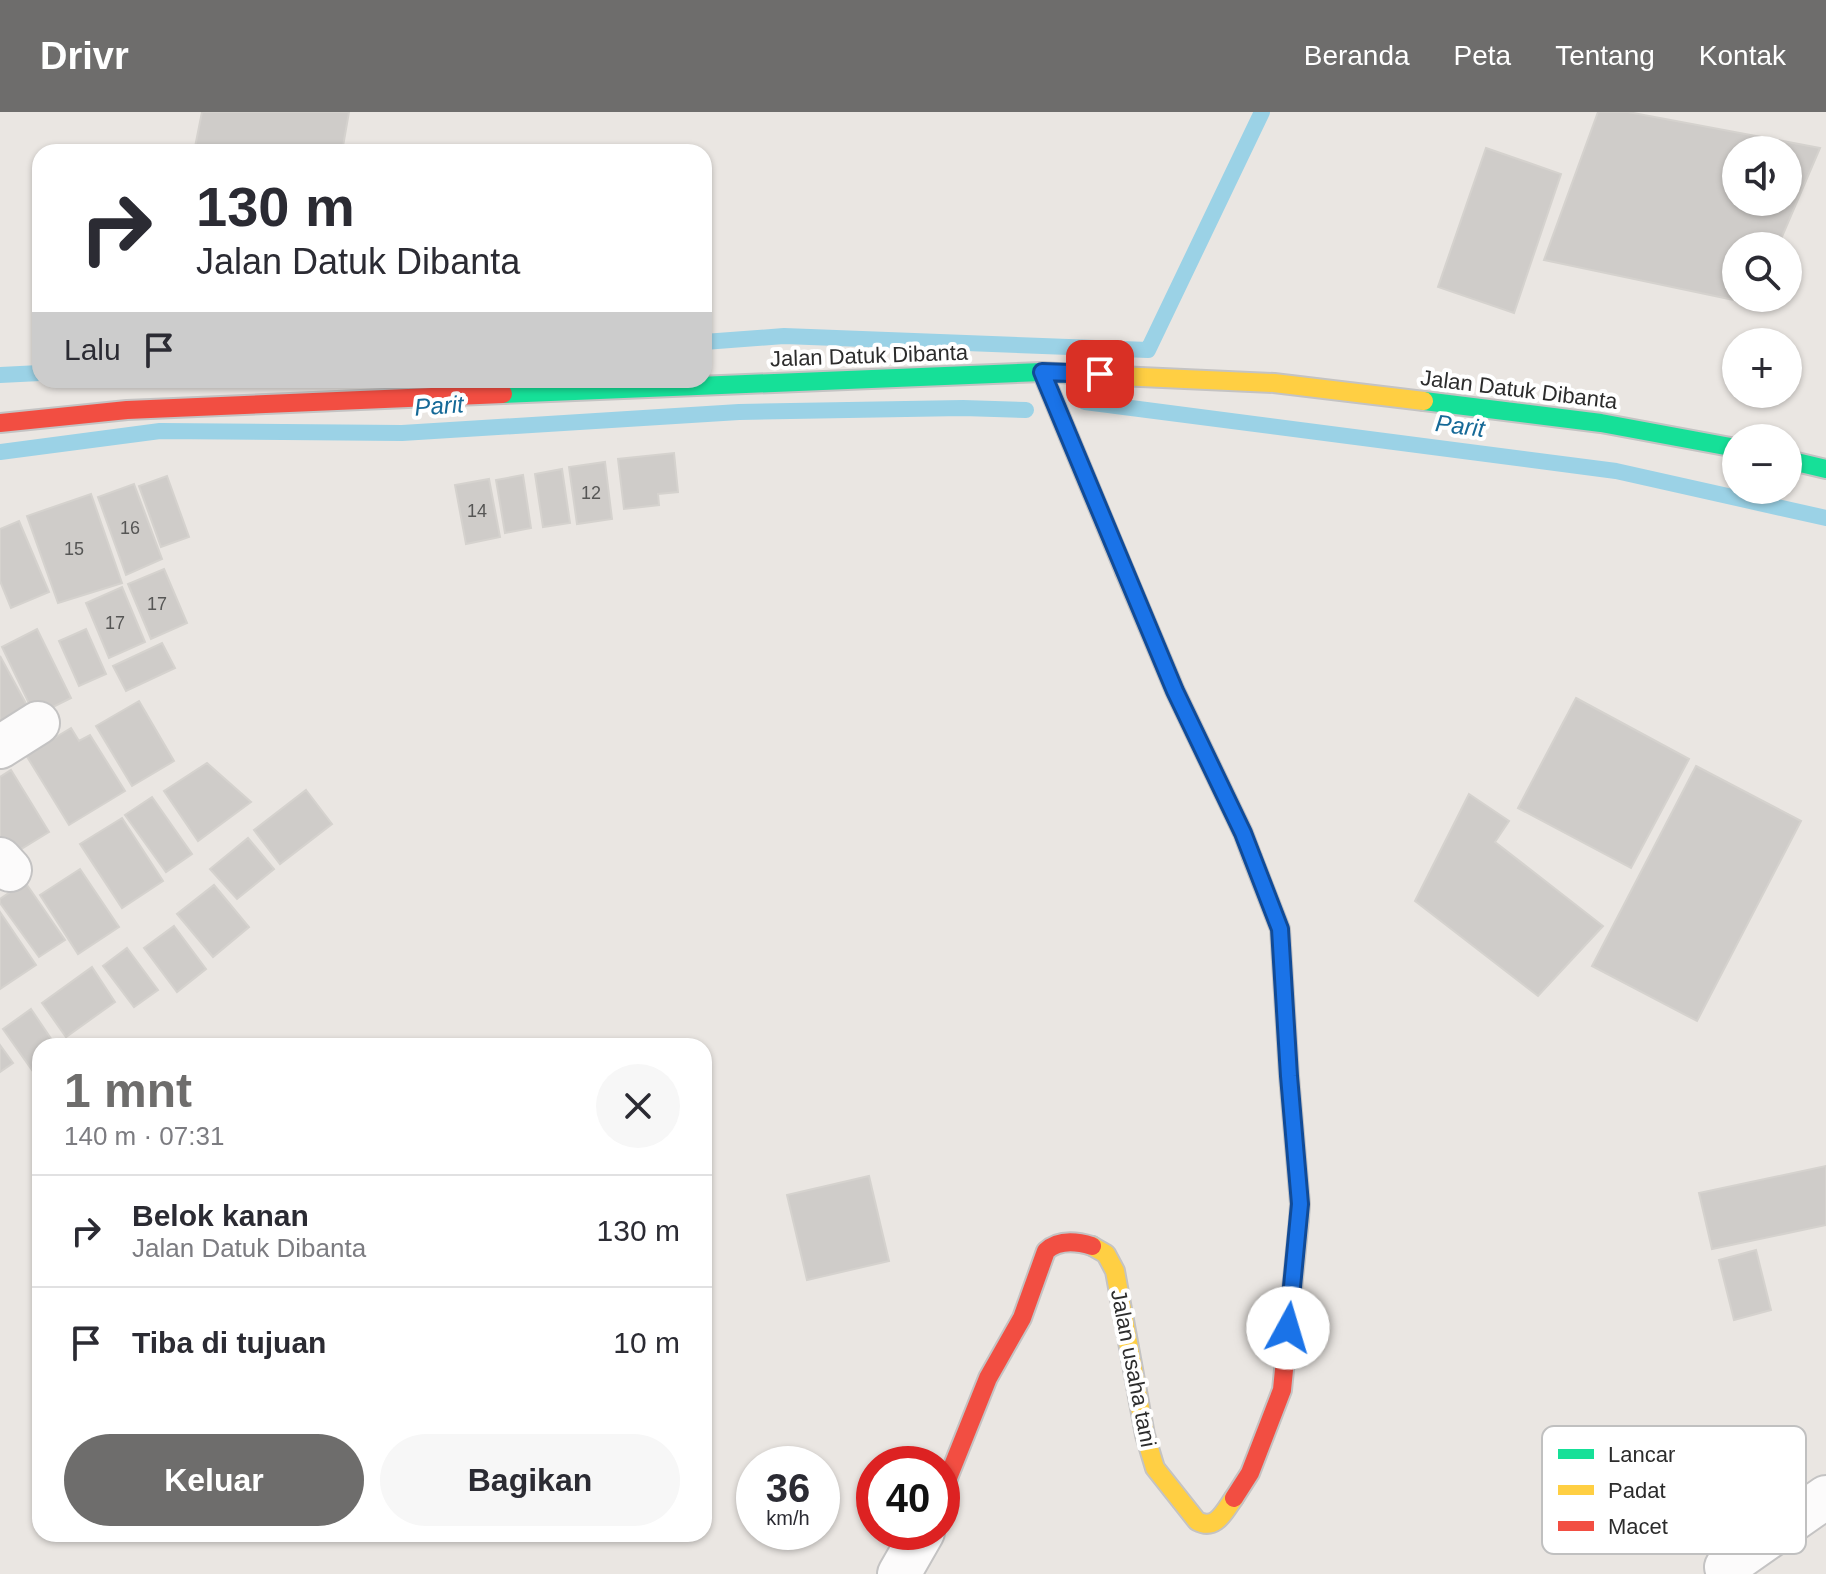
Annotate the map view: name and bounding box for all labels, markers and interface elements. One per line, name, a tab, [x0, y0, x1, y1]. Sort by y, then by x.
text: Drivr	[40, 35, 129, 77]
text: Beranda	[1304, 40, 1410, 71]
text: Peta	[1454, 40, 1511, 71]
text: Tentang	[1555, 40, 1655, 71]
text: Kontak	[1699, 40, 1786, 71]
map controls	[1722, 136, 1802, 504]
button: sound	[1722, 136, 1802, 216]
text: 130 m	[196, 175, 355, 238]
icon: right	[64, 176, 168, 280]
button: search	[1722, 232, 1802, 312]
text: Jalan Datuk Dibanta	[196, 241, 520, 282]
icon: arrive	[137, 328, 181, 372]
button: +	[1722, 328, 1802, 408]
text: Lalu	[64, 333, 121, 366]
street label: Jalan Datuk Dibanta	[770, 340, 969, 371]
pin	[1066, 340, 1134, 408]
icon: arrive	[1078, 352, 1122, 396]
street label: Jalan Datuk Dibanta	[1419, 365, 1620, 414]
water label: Parit	[413, 390, 466, 421]
water label: Parit	[1434, 409, 1488, 442]
button: −	[1722, 424, 1802, 504]
house number: 12	[581, 483, 601, 503]
house number: 14	[467, 501, 487, 521]
house number: 16	[120, 518, 140, 538]
house number: 15	[64, 539, 84, 559]
house number: 17	[147, 594, 167, 614]
house number: 17	[105, 613, 125, 633]
text: 1 mnt	[64, 1064, 192, 1117]
button: close	[596, 1064, 680, 1148]
text: 140 m · 07:31	[64, 1121, 224, 1151]
text: Belok kanan	[132, 1199, 309, 1232]
icon: right	[64, 1209, 108, 1253]
text: 130 m	[597, 1214, 680, 1247]
text: Jalan Datuk Dibanta	[132, 1233, 366, 1263]
position arrow	[1246, 1286, 1330, 1370]
street label: Jalan usaha tani	[1106, 1287, 1161, 1449]
icon: arrive	[64, 1321, 108, 1365]
text: Tiba di tujuan	[132, 1326, 326, 1359]
text: 10 m	[613, 1326, 680, 1359]
legend	[1542, 1426, 1806, 1554]
button: Keluar	[64, 1434, 364, 1526]
button: Bagikan	[380, 1434, 680, 1526]
text: Lancar	[1608, 1442, 1675, 1467]
speed limit sign: 40	[856, 1446, 960, 1550]
text: 36	[766, 1466, 810, 1510]
text: Padat	[1608, 1478, 1666, 1503]
text: km/h	[766, 1507, 810, 1529]
text: Macet	[1608, 1514, 1668, 1539]

